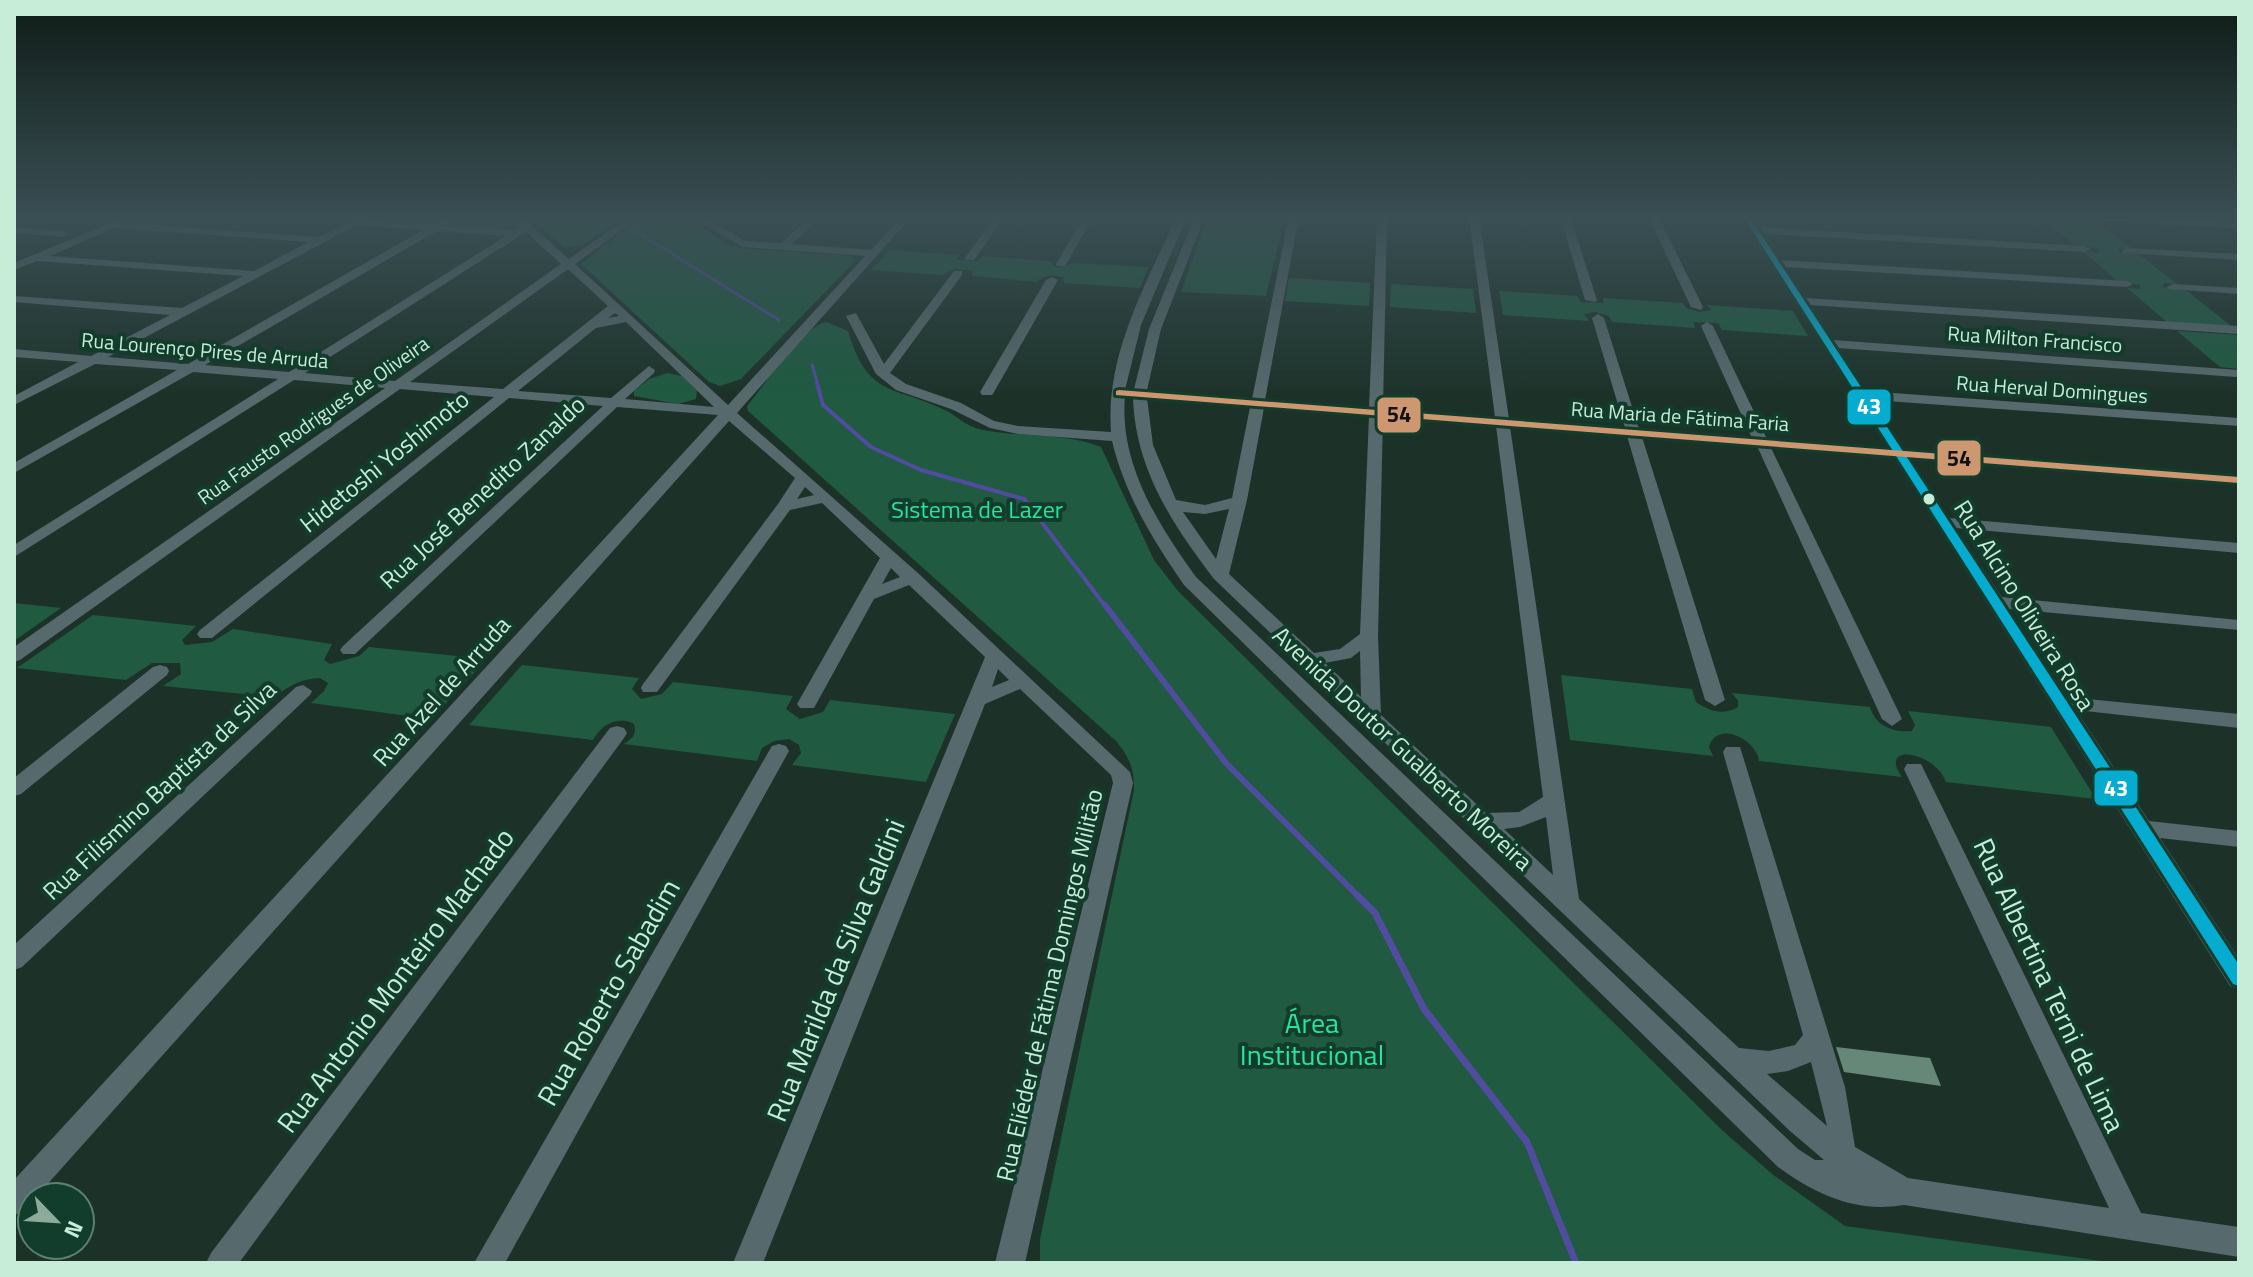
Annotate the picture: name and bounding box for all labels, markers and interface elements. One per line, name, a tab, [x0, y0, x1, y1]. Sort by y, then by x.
street label: Rua Milton Francisco	[1947, 317, 2123, 361]
street label: Rua Lourenço Pires de Arruda	[80, 324, 330, 376]
street label: Rua Fausto Rodrigues de Oliveira	[191, 328, 435, 512]
street label: Rua Herval Domingues	[1955, 367, 2149, 411]
street label: Hidetoshi Yoshimoto	[292, 381, 476, 541]
street label: Rua José Benedito Zanaldo	[371, 387, 593, 597]
line badge: 43	[1846, 388, 1892, 426]
text: 43	[1857, 389, 1881, 423]
street label: Rua Maria de Fátima Faria	[1570, 393, 1790, 439]
line badge: 54	[1376, 396, 1422, 434]
text: 54	[1387, 397, 1411, 431]
line badge: 54	[1936, 439, 1982, 477]
text: 54	[1947, 441, 1971, 475]
park label: Sistema de Lazer	[891, 491, 1063, 527]
unlabelled marker	[1921, 491, 1937, 507]
street label: Rua Alcino Oliveira Rosa	[1945, 493, 2105, 717]
street label: Rua Azel de Arruda	[364, 608, 518, 774]
street label: Avenida Doutor Gualberto Moreira	[1265, 618, 1541, 878]
street label: Rua Filismino Baptista da Silva	[34, 672, 284, 908]
line badge: 43	[2093, 769, 2139, 807]
text: 43	[2104, 771, 2128, 805]
street label: Rua Eliéder de Fátima Domingos Militão	[986, 785, 1112, 1185]
street label: Rua Marilda da Silva Galdini	[755, 812, 915, 1128]
street label: Rua Antonio Monteiro Machado	[266, 818, 524, 1142]
street label: Rua Albertina Terni de Lima	[1963, 831, 2137, 1139]
street label: Rua Roberto Sabadim	[525, 871, 691, 1113]
park label: Área Institucional	[1240, 1001, 1384, 1076]
north arrow	[16, 1181, 96, 1261]
text: N	[55, 1215, 93, 1244]

